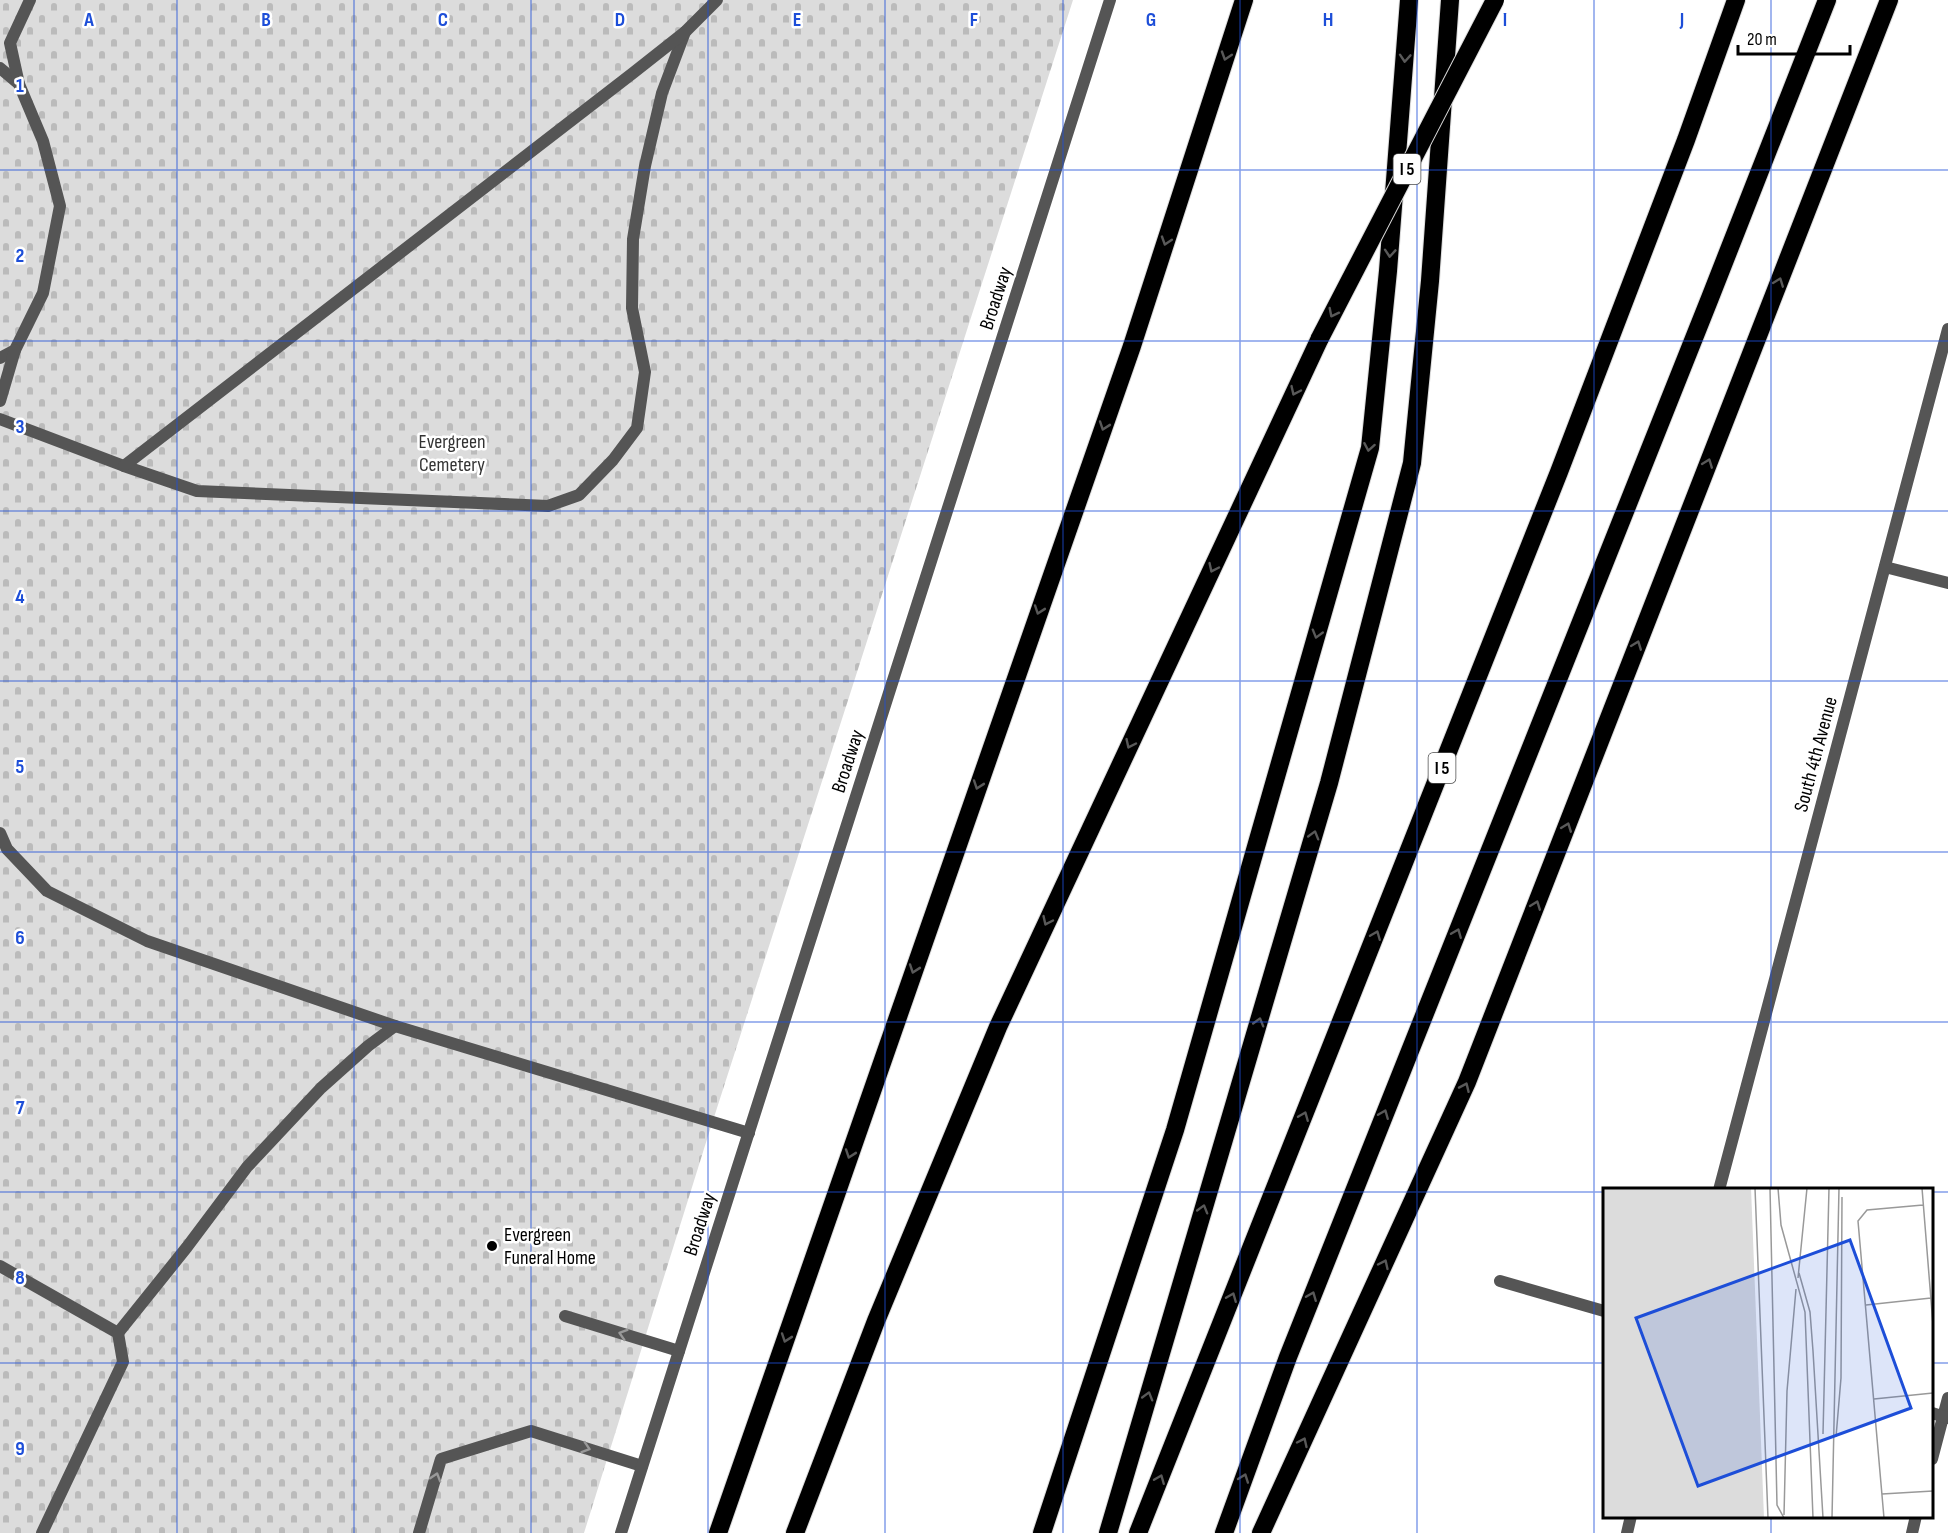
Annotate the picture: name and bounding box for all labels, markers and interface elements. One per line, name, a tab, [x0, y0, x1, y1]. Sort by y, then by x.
text: A	[83, 8, 94, 32]
text: B	[261, 8, 271, 32]
text: C	[438, 8, 448, 32]
text: D	[615, 8, 625, 32]
text: E	[793, 8, 801, 32]
text: F	[970, 8, 978, 32]
text: G	[1146, 8, 1156, 32]
text: H	[1323, 8, 1333, 32]
text: I	[1503, 8, 1507, 32]
text: J	[1679, 8, 1684, 32]
scale bar	[1738, 18, 1850, 56]
text: 20 m	[1747, 29, 1777, 50]
one-way arrow	[1221, 50, 1234, 61]
one-way arrow	[1398, 54, 1411, 63]
text: 1	[16, 74, 24, 98]
road number: I 5	[1394, 154, 1420, 184]
one-way arrow	[1161, 235, 1173, 246]
text: 2	[16, 244, 24, 268]
one-way arrow	[1383, 248, 1396, 257]
street label: Broadway	[975, 263, 1017, 333]
one-way arrow	[1772, 277, 1784, 288]
one-way arrow	[1329, 307, 1340, 317]
one-way arrow	[1291, 385, 1303, 396]
text: 3	[16, 415, 25, 439]
one-way arrow	[1098, 420, 1111, 431]
park label: Evergreen Cemetery	[418, 430, 486, 477]
one-way arrow	[1363, 441, 1376, 451]
one-way arrow	[1701, 459, 1713, 470]
one-way arrow	[1208, 561, 1220, 572]
text: 4	[15, 585, 25, 609]
one-way arrow	[1034, 604, 1047, 615]
one-way arrow	[1312, 628, 1324, 639]
one-way arrow	[1630, 640, 1643, 651]
street label: South 4th Avenue	[1789, 694, 1843, 814]
street label: Broadway	[827, 726, 869, 796]
one-way arrow	[1126, 738, 1138, 749]
road number: I 5	[1428, 753, 1456, 783]
text: 5	[16, 755, 25, 779]
one-way arrow	[972, 779, 985, 790]
one-way arrow	[1559, 822, 1572, 833]
one-way arrow	[1307, 830, 1319, 841]
one-way arrow	[1529, 901, 1541, 912]
one-way arrow	[1043, 915, 1055, 926]
text: 6	[15, 926, 25, 950]
one-way arrow	[1450, 928, 1462, 939]
one-way arrow	[1369, 930, 1381, 941]
one-way arrow	[908, 963, 921, 974]
one-way arrow	[1252, 1017, 1264, 1028]
one-way arrow	[1458, 1082, 1470, 1093]
text: 7	[16, 1096, 25, 1120]
one-way arrow	[1377, 1110, 1390, 1120]
one-way arrow	[1297, 1111, 1309, 1122]
one-way arrow	[844, 1148, 857, 1159]
inset map	[1603, 1188, 1933, 1518]
street label: Broadway	[679, 1189, 721, 1259]
one-way arrow	[1196, 1204, 1208, 1215]
place label: Evergreen Funeral Home	[504, 1223, 596, 1270]
marker: Evergreen Funeral Home	[485, 1239, 499, 1253]
one-way arrow	[1377, 1260, 1389, 1271]
text: 8	[15, 1266, 25, 1290]
one-way arrow	[1305, 1291, 1317, 1302]
one-way arrow	[1225, 1293, 1237, 1304]
one-way arrow	[618, 1329, 629, 1341]
one-way arrow	[781, 1332, 793, 1343]
one-way arrow	[1141, 1391, 1153, 1402]
text: 9	[15, 1437, 25, 1461]
one-way arrow	[1295, 1437, 1307, 1448]
one-way arrow	[580, 1441, 591, 1454]
one-way arrow	[429, 1472, 441, 1483]
one-way arrow	[1236, 1473, 1249, 1484]
one-way arrow	[1153, 1474, 1165, 1485]

